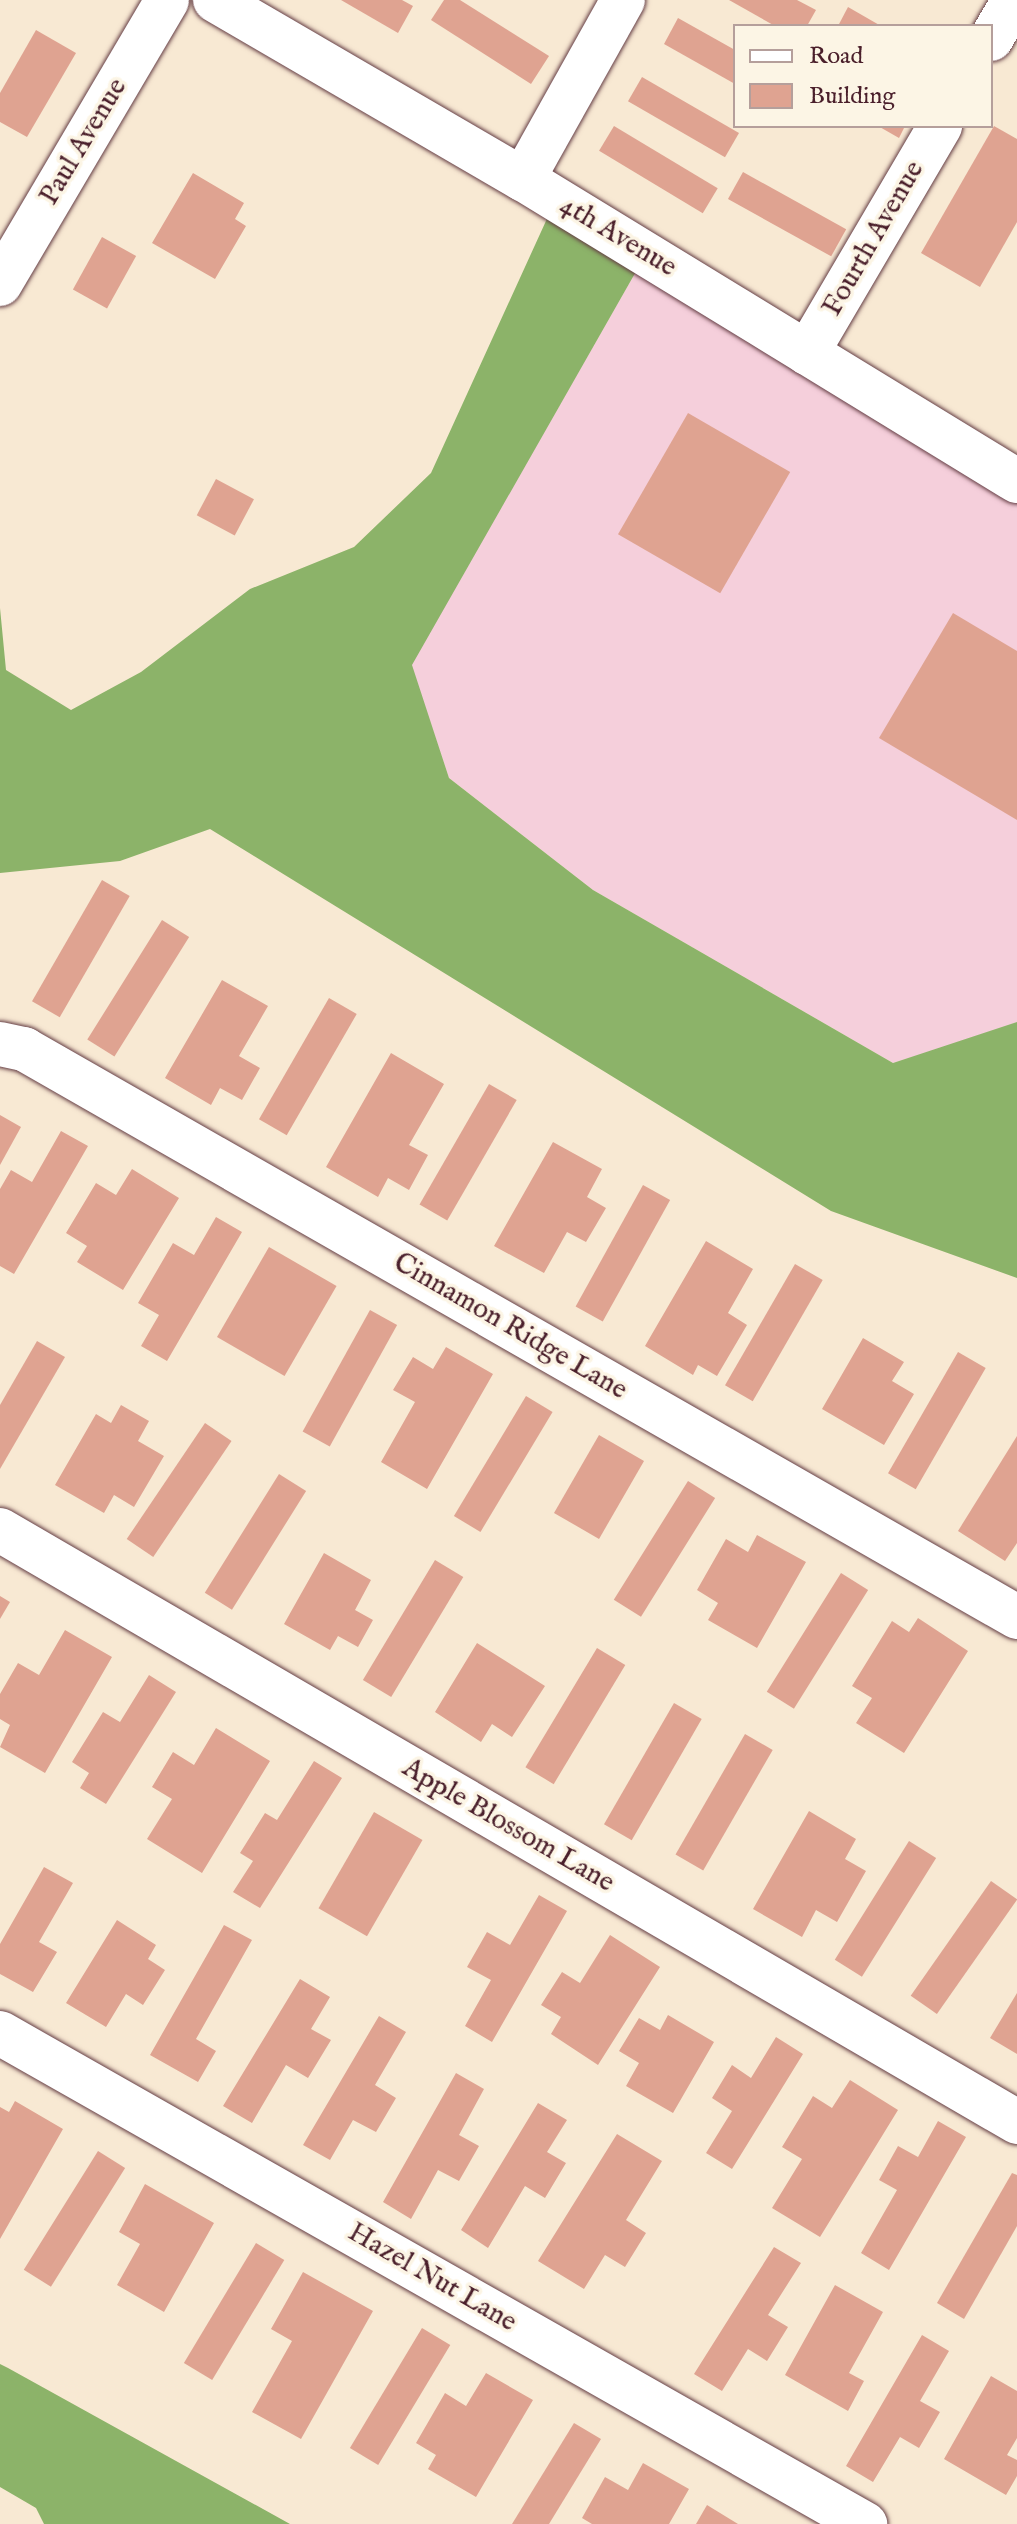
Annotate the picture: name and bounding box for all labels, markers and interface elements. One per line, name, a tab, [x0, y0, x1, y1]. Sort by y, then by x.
legend	[733, 24, 993, 128]
text: Road	[809, 41, 863, 72]
street label: Paul Avenue	[33, 73, 135, 211]
text: Building	[809, 81, 895, 112]
street label: Fourth Avenue	[816, 155, 932, 323]
street label: 4th Avenue	[554, 189, 682, 285]
street label: Cinnamon Ridge Lane	[387, 1246, 633, 1408]
street label: Apple Blossom Lane	[396, 1752, 620, 1900]
street label: Hazel Nut Lane	[342, 2216, 522, 2340]

